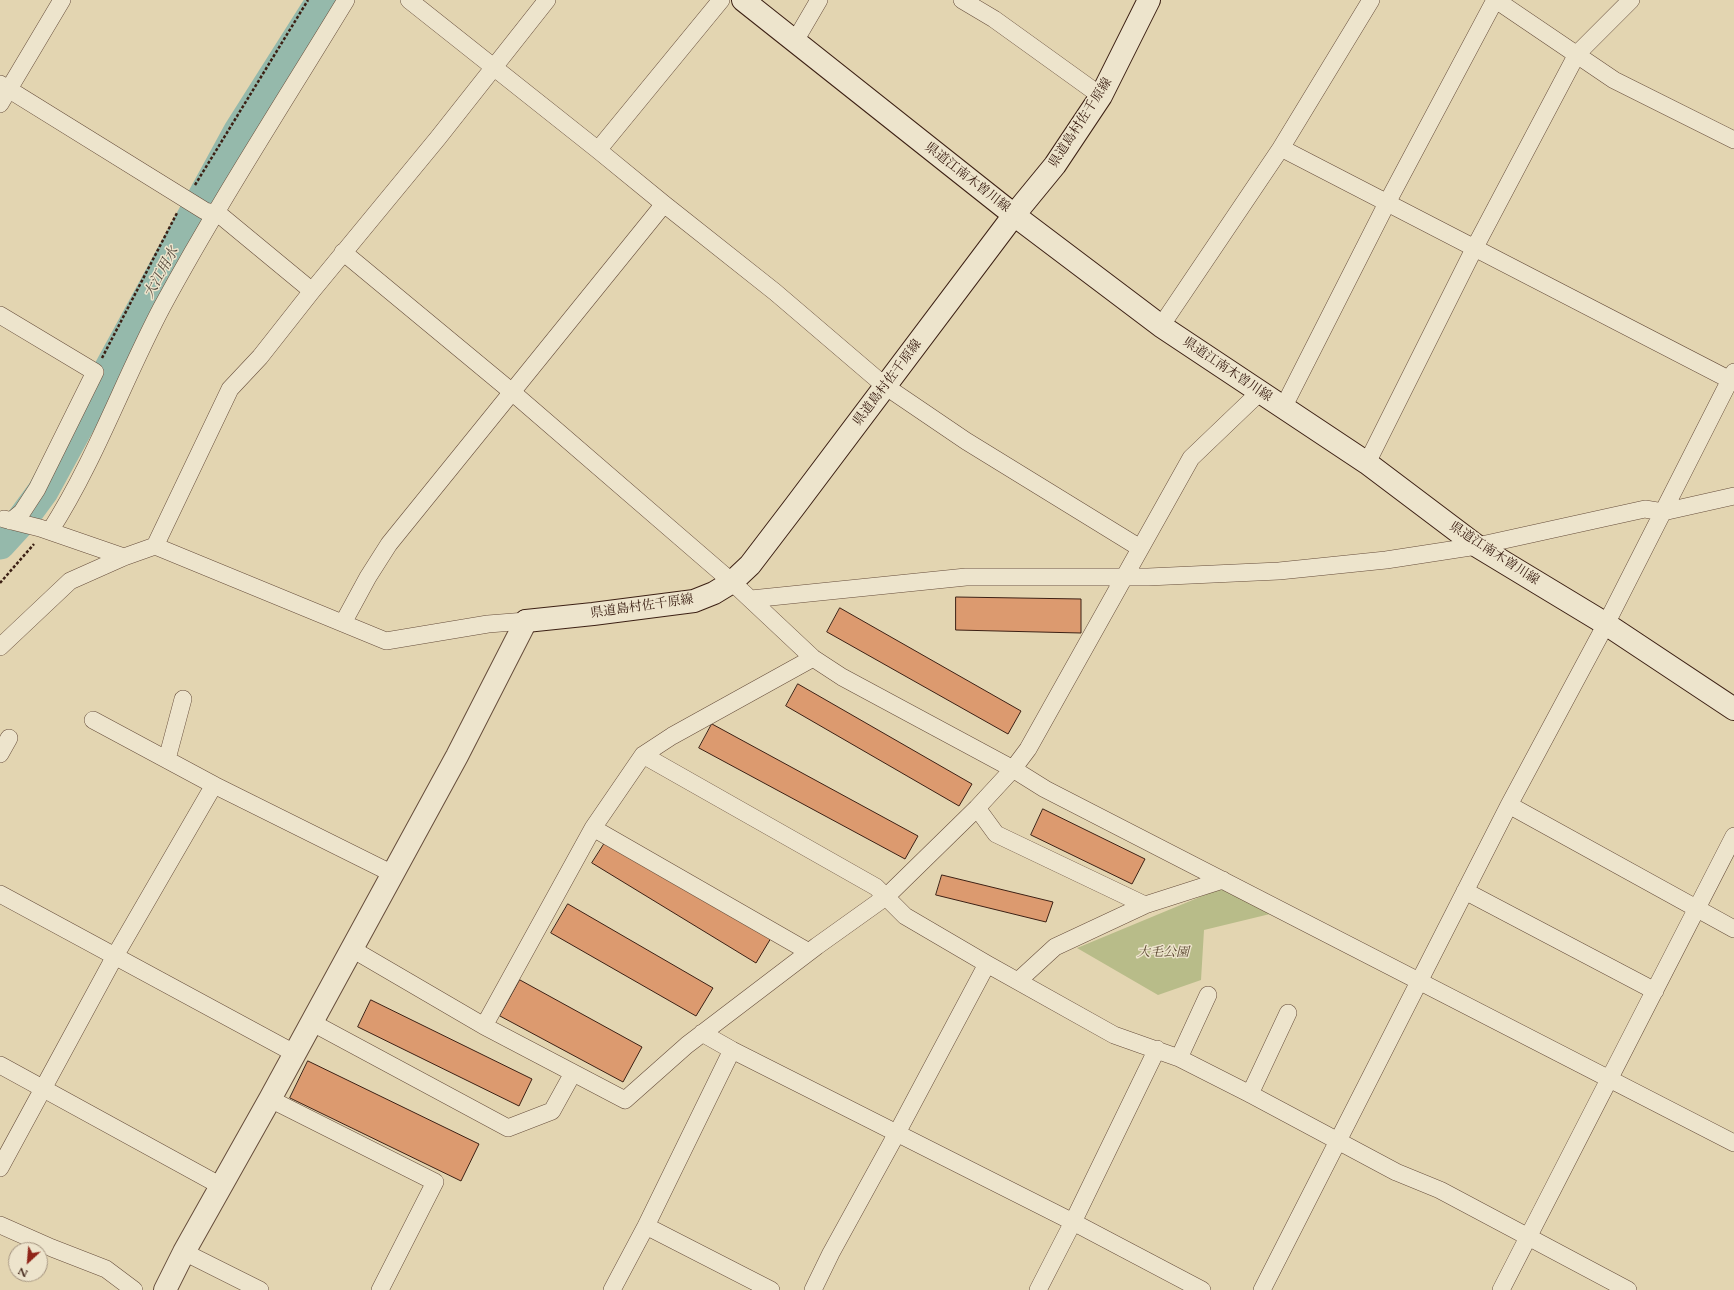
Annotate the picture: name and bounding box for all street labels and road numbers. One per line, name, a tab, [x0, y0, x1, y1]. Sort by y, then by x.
street label: 県道島村佐千原線	[1046, 75, 1116, 171]
street label: 県道江南木曽川線	[921, 140, 1013, 216]
street label: 県道江南木曽川線	[1180, 334, 1274, 406]
street label: 県道島村佐千原線	[850, 337, 926, 429]
street label: 県道江南木曽川線	[1446, 519, 1542, 589]
street label: 県道島村佐千原線	[589, 592, 695, 622]

